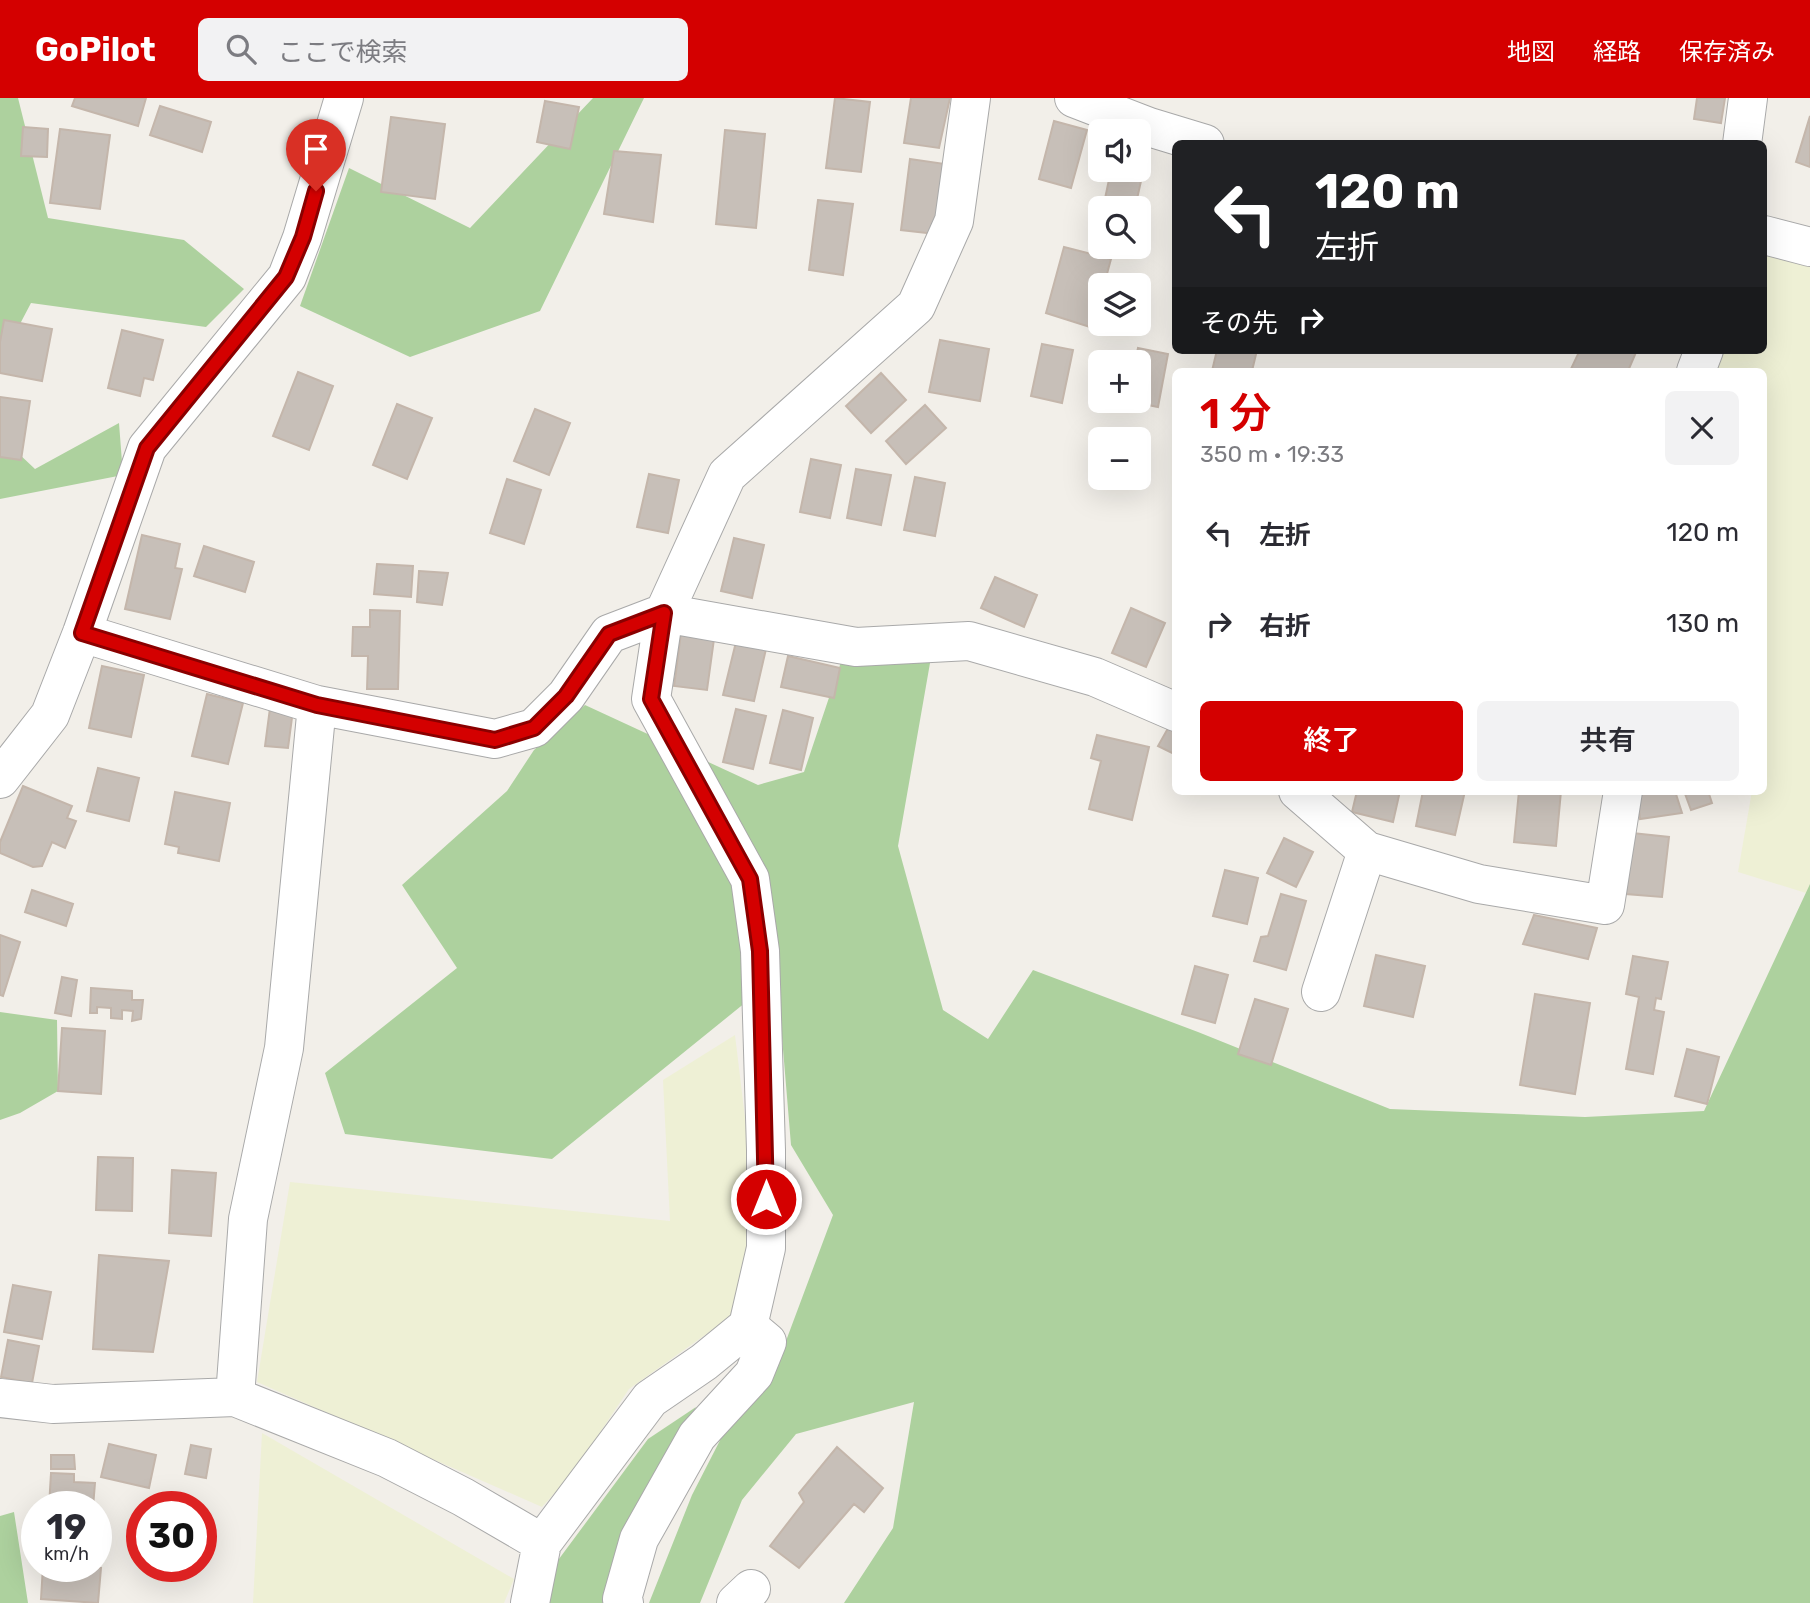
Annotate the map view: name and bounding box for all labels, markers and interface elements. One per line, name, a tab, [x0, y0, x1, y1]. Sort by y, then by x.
search box	[198, 18, 688, 81]
text: GoPilot	[35, 30, 156, 69]
icon: search	[222, 30, 260, 68]
text: ここで検索	[278, 37, 408, 68]
text: 地図	[1507, 38, 1555, 66]
text: 経路	[1593, 38, 1641, 66]
text: 保存済み	[1679, 38, 1775, 66]
pin	[286, 119, 346, 191]
map controls	[1088, 119, 1151, 490]
button: sound	[1088, 119, 1151, 182]
icon: arrive	[297, 130, 335, 168]
text: 120 m	[1315, 162, 1460, 220]
icon: left	[1200, 168, 1291, 259]
button: search	[1088, 196, 1151, 259]
text: 左折	[1315, 228, 1379, 266]
button: layers	[1088, 273, 1151, 336]
icon: right	[1292, 301, 1330, 339]
text: その先	[1200, 308, 1278, 339]
button: +	[1088, 350, 1151, 413]
text: 1 分	[1200, 389, 1271, 439]
button: close	[1665, 391, 1739, 465]
button: −	[1088, 427, 1151, 490]
text: 350 m · 19:33	[1200, 440, 1344, 468]
icon: left	[1200, 514, 1238, 552]
text: 120 m	[1667, 517, 1739, 548]
text: 左折	[1259, 520, 1311, 551]
icon: right	[1200, 605, 1238, 643]
text: 130 m	[1666, 608, 1739, 639]
text: 右折	[1259, 611, 1311, 642]
button: 終了	[1200, 701, 1463, 781]
button: 共有	[1477, 701, 1739, 781]
position arrow	[729, 1162, 803, 1236]
speed limit sign: 30	[126, 1491, 217, 1582]
text: 19	[47, 1506, 86, 1548]
text: km/h	[44, 1543, 89, 1565]

